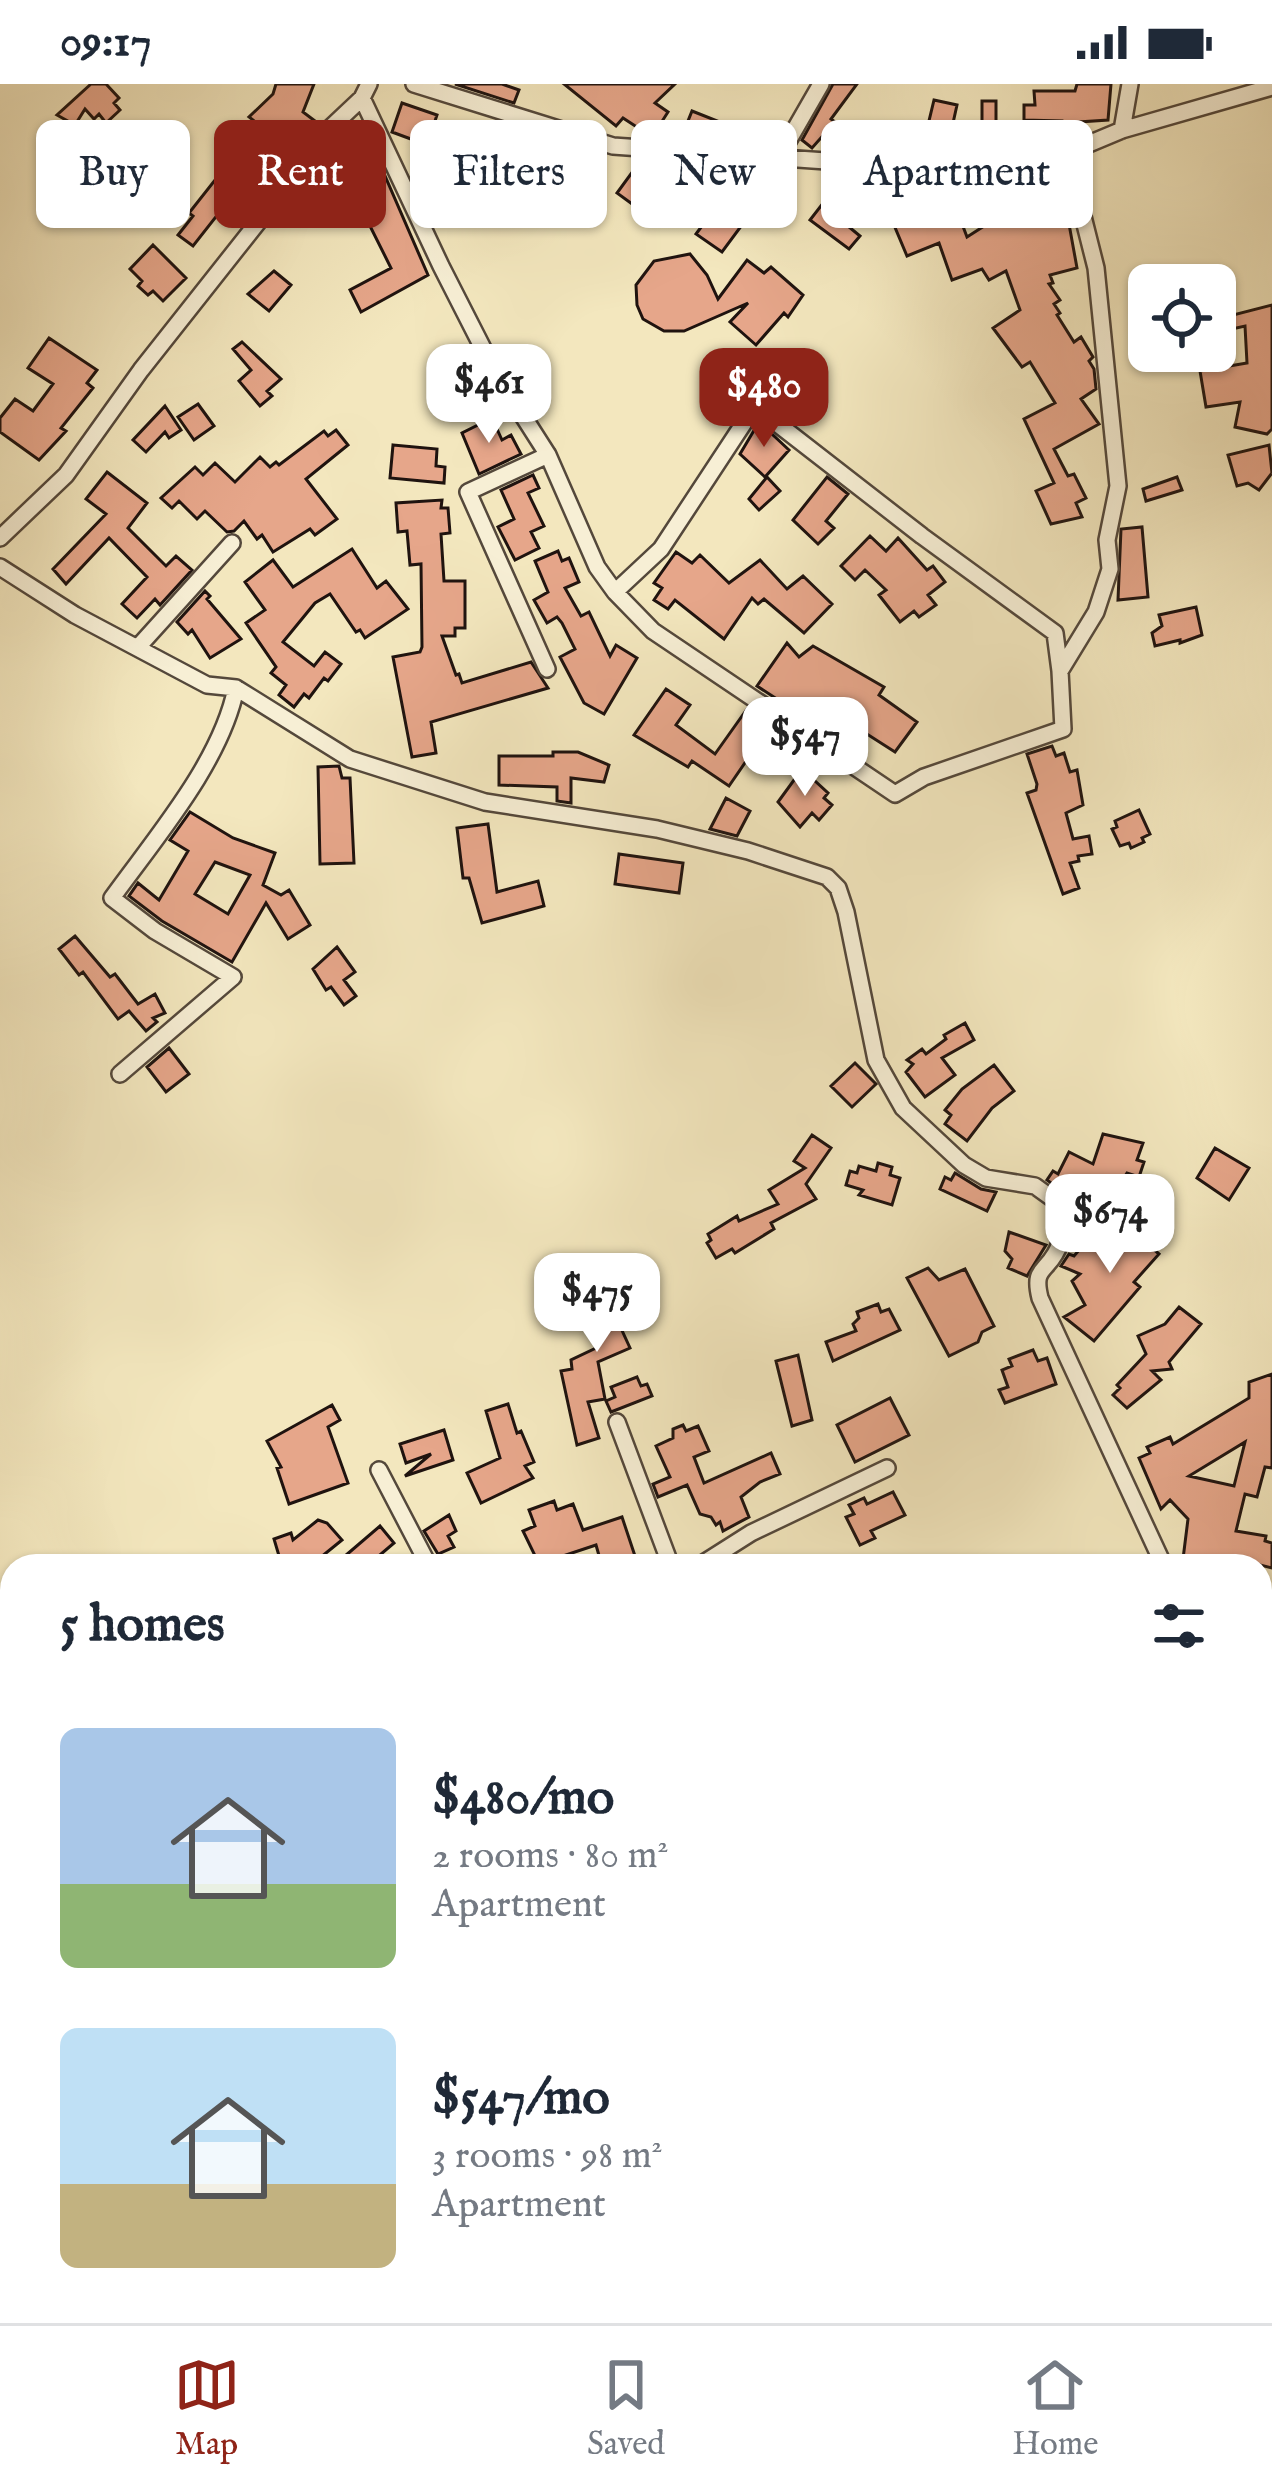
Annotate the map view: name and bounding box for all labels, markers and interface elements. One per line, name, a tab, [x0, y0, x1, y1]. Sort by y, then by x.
text: 09:17	[60, 14, 151, 71]
chip: Buy	[36, 120, 190, 228]
chip: Rent	[214, 120, 386, 228]
chip: Filters	[410, 120, 607, 228]
chip: New	[631, 120, 797, 228]
chip: Apartment	[821, 120, 1093, 228]
map controls	[1128, 264, 1236, 372]
button: locate	[1128, 264, 1236, 372]
pin: $461	[418, 344, 560, 446]
pin: $480	[693, 348, 835, 450]
text: $461	[453, 358, 525, 407]
text: $480	[726, 362, 802, 411]
pin: $547	[734, 697, 876, 799]
text: $547	[769, 711, 841, 760]
pin: $674	[1039, 1174, 1181, 1276]
text: $674	[1072, 1188, 1148, 1237]
pin: $475	[526, 1253, 668, 1355]
text: $475	[561, 1267, 633, 1316]
icon: filters	[1146, 1593, 1212, 1659]
text: 5 homes	[60, 1594, 225, 1659]
text: $480/mo	[432, 1767, 614, 1832]
icon: home	[156, 1776, 300, 1920]
text: 2 rooms · 80 m²	[432, 1832, 669, 1881]
text: Apartment	[432, 1881, 606, 1930]
text: $547/mo	[432, 2067, 610, 2132]
icon: home	[156, 2076, 300, 2220]
text: 3 rooms · 98 m²	[432, 2132, 663, 2181]
text: Apartment	[432, 2181, 606, 2230]
tab: Map	[174, 2352, 240, 2466]
tab: Saved	[587, 2352, 665, 2466]
tab: Home	[1012, 2352, 1098, 2466]

